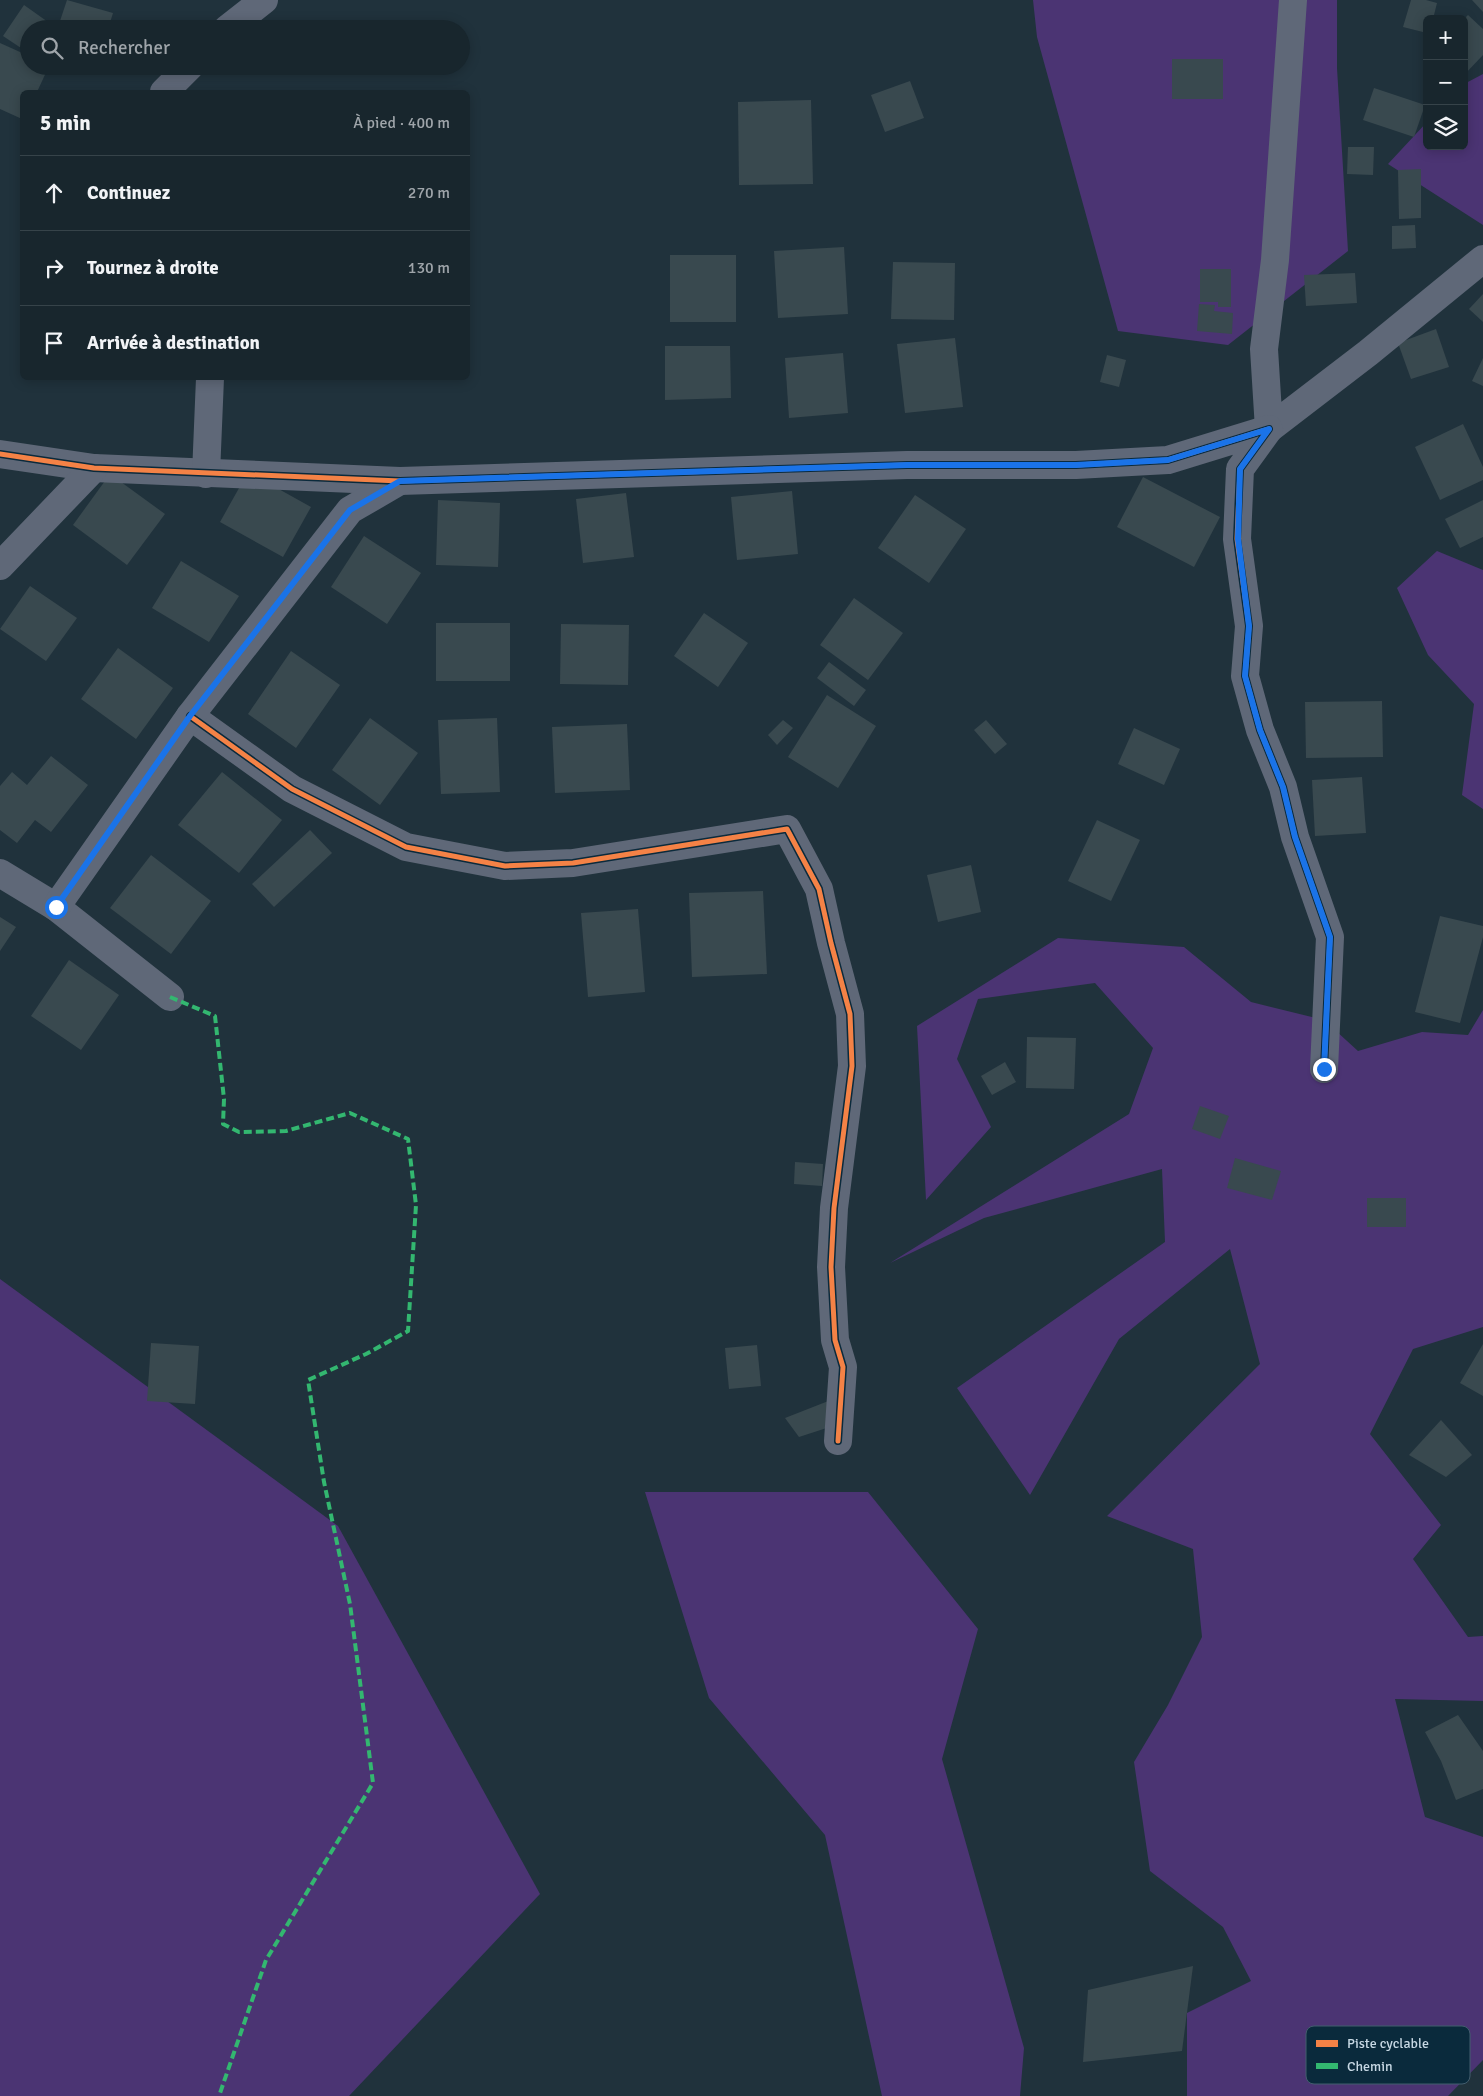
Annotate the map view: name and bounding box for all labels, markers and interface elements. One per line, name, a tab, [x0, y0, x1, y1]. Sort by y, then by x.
map controls	[1423, 15, 1468, 150]
button: +	[1423, 15, 1468, 60]
search box	[20, 20, 470, 75]
icon: search	[38, 34, 66, 62]
text: Rechercher	[78, 36, 170, 60]
button: −	[1423, 60, 1468, 105]
button: layers	[1423, 105, 1468, 150]
text: 5 min	[40, 110, 91, 136]
text: À pied · 400 m	[353, 113, 450, 133]
icon: ahead	[40, 179, 68, 207]
text: Continuez	[87, 181, 170, 205]
text: 270 m	[408, 183, 450, 203]
icon: right	[40, 254, 68, 282]
text: Tournez à droite	[87, 256, 219, 280]
text: 130 m	[408, 258, 450, 278]
icon: arrive	[40, 329, 68, 357]
text: Arrivée à destination	[87, 331, 260, 355]
route start	[45, 896, 68, 919]
route end	[1313, 1058, 1336, 1081]
legend	[1306, 2026, 1470, 2084]
text: Piste cyclable	[1347, 2035, 1429, 2052]
text: Chemin	[1347, 2058, 1393, 2075]

